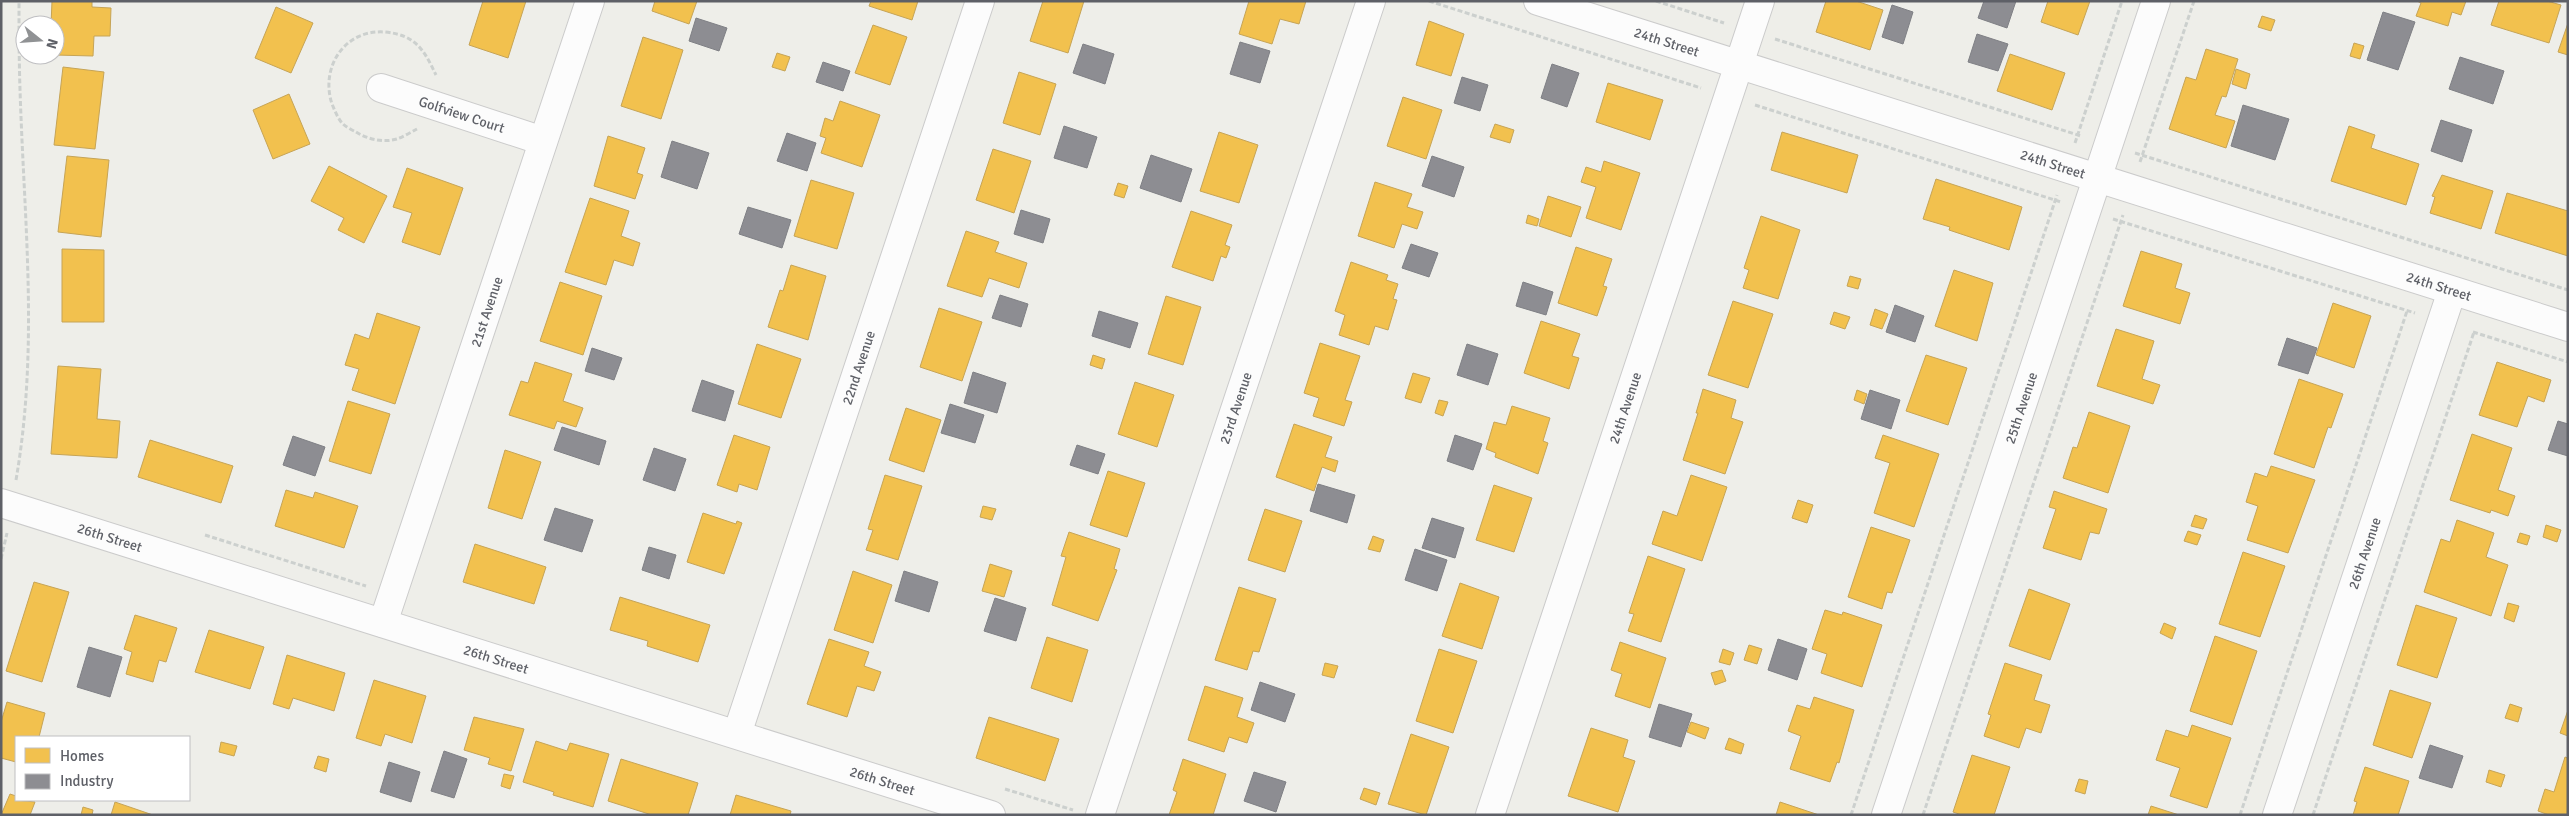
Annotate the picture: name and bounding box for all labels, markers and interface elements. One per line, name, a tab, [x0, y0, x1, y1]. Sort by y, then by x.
north arrow	[15, 15, 65, 65]
street label: 24th Street	[1632, 23, 1701, 60]
text: N	[42, 37, 62, 51]
street label: Golfview Court	[417, 92, 507, 136]
street label: 24th Street	[2018, 146, 2088, 182]
street label: 24th Street	[2404, 268, 2474, 304]
street label: 21st Avenue	[467, 274, 506, 349]
street label: 22nd Avenue	[838, 328, 879, 407]
street label: 23rd Avenue	[1216, 370, 1255, 446]
street label: 24th Avenue	[1605, 370, 1645, 446]
street label: 25th Avenue	[2001, 370, 2041, 446]
street label: 26th Avenue	[2345, 515, 2384, 591]
street label: 26th Street	[75, 519, 144, 556]
street label: 26th Street	[461, 641, 531, 677]
legend	[15, 736, 190, 801]
text: Homes	[60, 747, 104, 765]
street label: 26th Street	[848, 763, 917, 799]
text: Industry	[60, 772, 113, 790]

